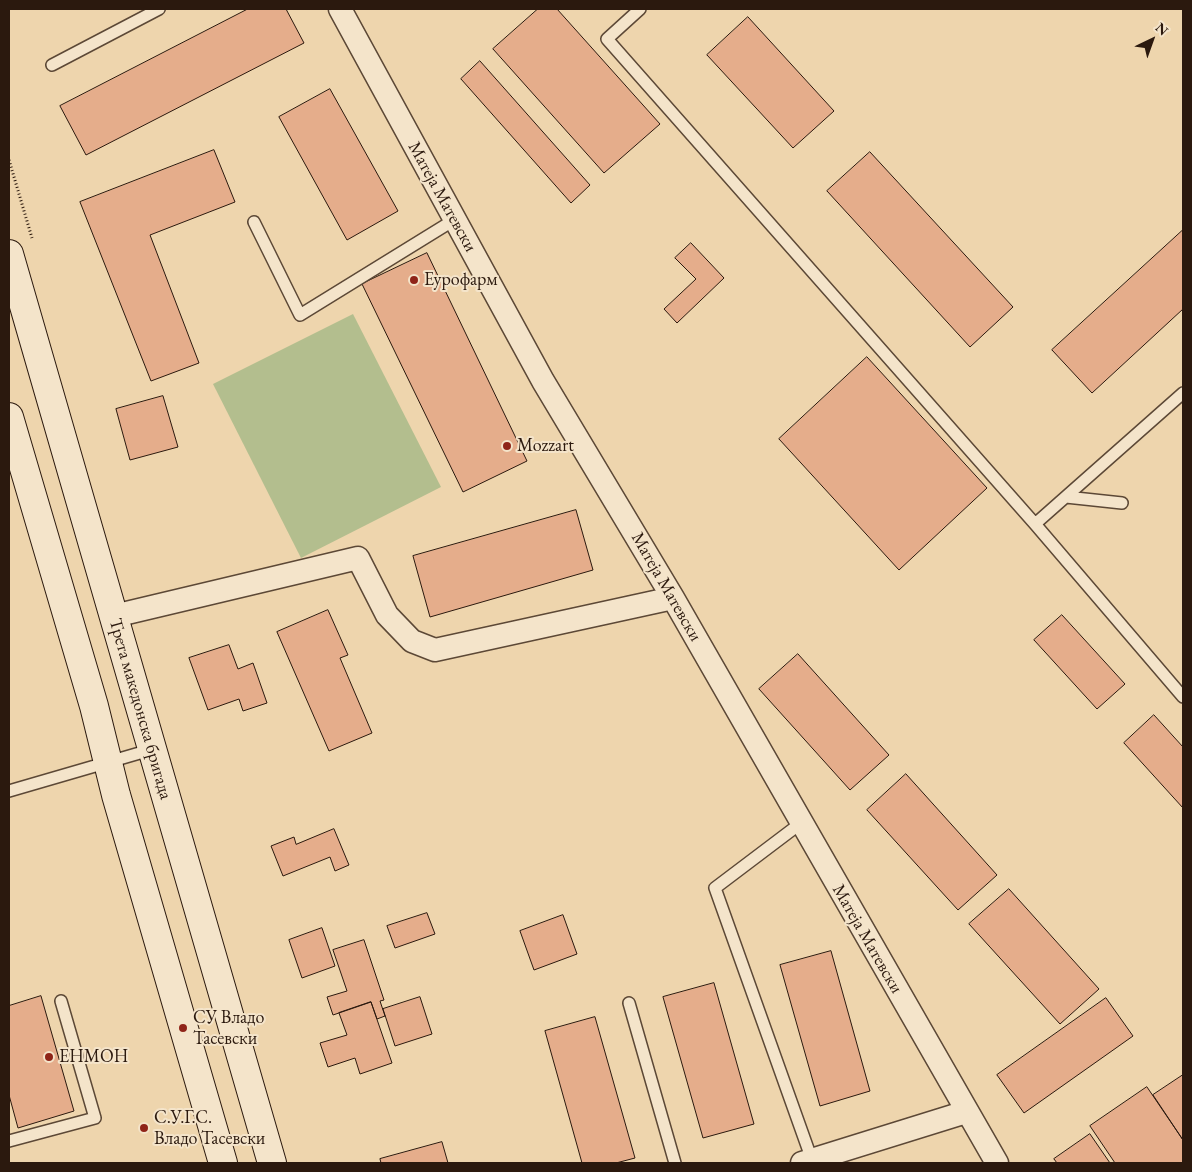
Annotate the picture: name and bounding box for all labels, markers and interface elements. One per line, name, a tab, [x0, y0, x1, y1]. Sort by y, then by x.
north arrow	[1127, 15, 1177, 65]
text: N	[1152, 18, 1172, 39]
street label: Матеја Матевски	[403, 138, 481, 256]
place label: Еурофарм	[424, 269, 498, 291]
marker: Еурофарм	[408, 274, 420, 286]
place label: Mozzart	[517, 435, 574, 457]
marker: Mozzart	[501, 440, 513, 452]
street label: Матеја Матевски	[626, 529, 706, 645]
street label: Трета македонска бригада	[104, 616, 176, 802]
street label: Матеја Матевски	[827, 881, 907, 997]
place label: СУ Владо Тасевски	[193, 1007, 264, 1050]
marker: СУ Владо Тасевски	[177, 1022, 189, 1034]
place label: ЕНМОН	[59, 1046, 128, 1068]
marker: ЕНМОН	[43, 1051, 55, 1063]
place label: С.У.Г.С. Владо Тасевски	[154, 1107, 265, 1150]
marker: С.У.Г.С. Владо Тасевски	[138, 1122, 150, 1134]

